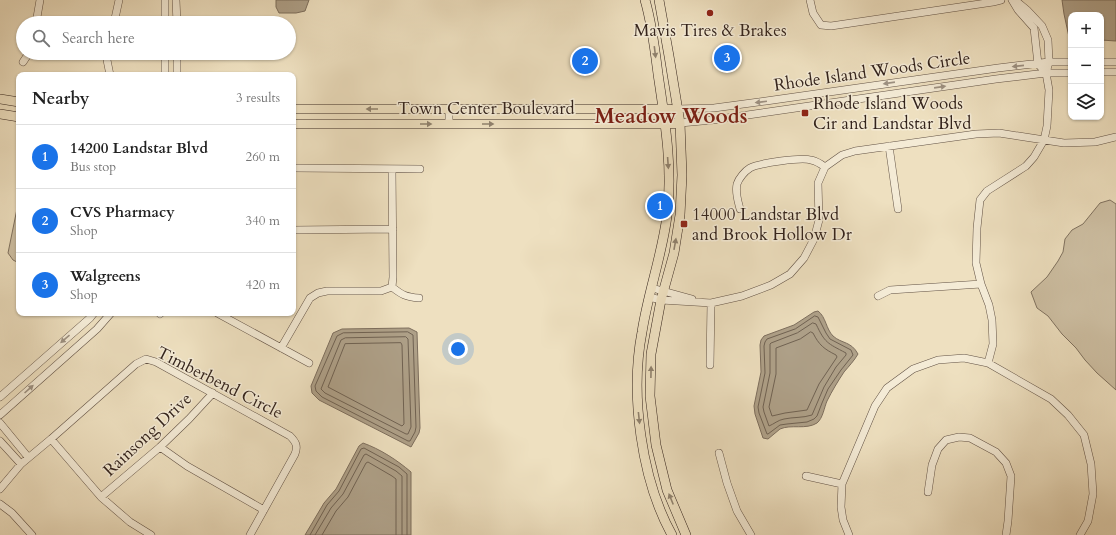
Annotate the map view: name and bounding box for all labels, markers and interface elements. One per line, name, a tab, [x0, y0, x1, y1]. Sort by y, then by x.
marker: Mavis Tires & Brakes	[705, 8, 715, 18]
map controls	[1068, 12, 1104, 120]
button: +	[1068, 12, 1104, 48]
search box	[16, 16, 296, 60]
place label: Mavis Tires & Brakes	[633, 19, 787, 42]
icon: search	[30, 27, 52, 49]
text: Search here	[62, 28, 135, 48]
pin: 3	[714, 43, 740, 73]
pin: 2	[572, 46, 598, 76]
one-way arrow	[652, 46, 658, 58]
street label: Rhode Island Woods Circle	[772, 46, 972, 97]
button: −	[1068, 48, 1104, 84]
one-way arrow	[1012, 62, 1024, 69]
one-way arrow	[883, 80, 895, 86]
one-way arrow	[934, 84, 946, 90]
button: layers	[1068, 84, 1104, 120]
text: Nearby	[32, 87, 89, 110]
text: 3 results	[236, 89, 280, 107]
place label: Rhode Island Woods Cir and Landstar Blvd	[813, 92, 971, 135]
street label: Town Center Boulevard	[397, 97, 575, 120]
one-way arrow	[755, 99, 767, 105]
district label: Meadow Woods	[594, 102, 748, 131]
one-way arrow	[365, 106, 378, 112]
marker: Rhode Island Woods Cir and Landstar Blvd	[800, 108, 810, 118]
one-way arrow	[420, 121, 433, 127]
one-way arrow	[482, 121, 495, 127]
text: 14200 Landstar Blvd	[70, 138, 208, 158]
text: 1	[42, 148, 48, 166]
text: 260 m	[246, 148, 280, 166]
one-way arrow	[665, 157, 672, 169]
text: Bus stop	[70, 158, 116, 176]
pin: 1	[647, 191, 673, 221]
text: CVS Pharmacy	[70, 202, 175, 222]
place label: 14000 Landstar Blvd and Brook Hollow Dr	[692, 203, 853, 246]
text: 2	[42, 212, 48, 230]
text: 340 m	[246, 212, 280, 230]
marker: 14000 Landstar Blvd and Brook Hollow Dr	[679, 219, 689, 229]
text: Shop	[70, 222, 98, 240]
one-way arrow	[673, 238, 679, 251]
text: Walgreens	[70, 266, 141, 286]
text: 3	[42, 276, 48, 294]
text: 420 m	[246, 276, 280, 294]
text: Shop	[70, 286, 98, 304]
one-way arrow	[60, 335, 70, 344]
your location	[448, 339, 468, 359]
street label: Timberbend Circle	[153, 341, 287, 424]
one-way arrow	[648, 365, 654, 378]
one-way arrow	[24, 384, 34, 394]
street label: Rainsong Drive	[98, 387, 197, 481]
one-way arrow	[636, 412, 642, 424]
one-way arrow	[668, 494, 674, 505]

